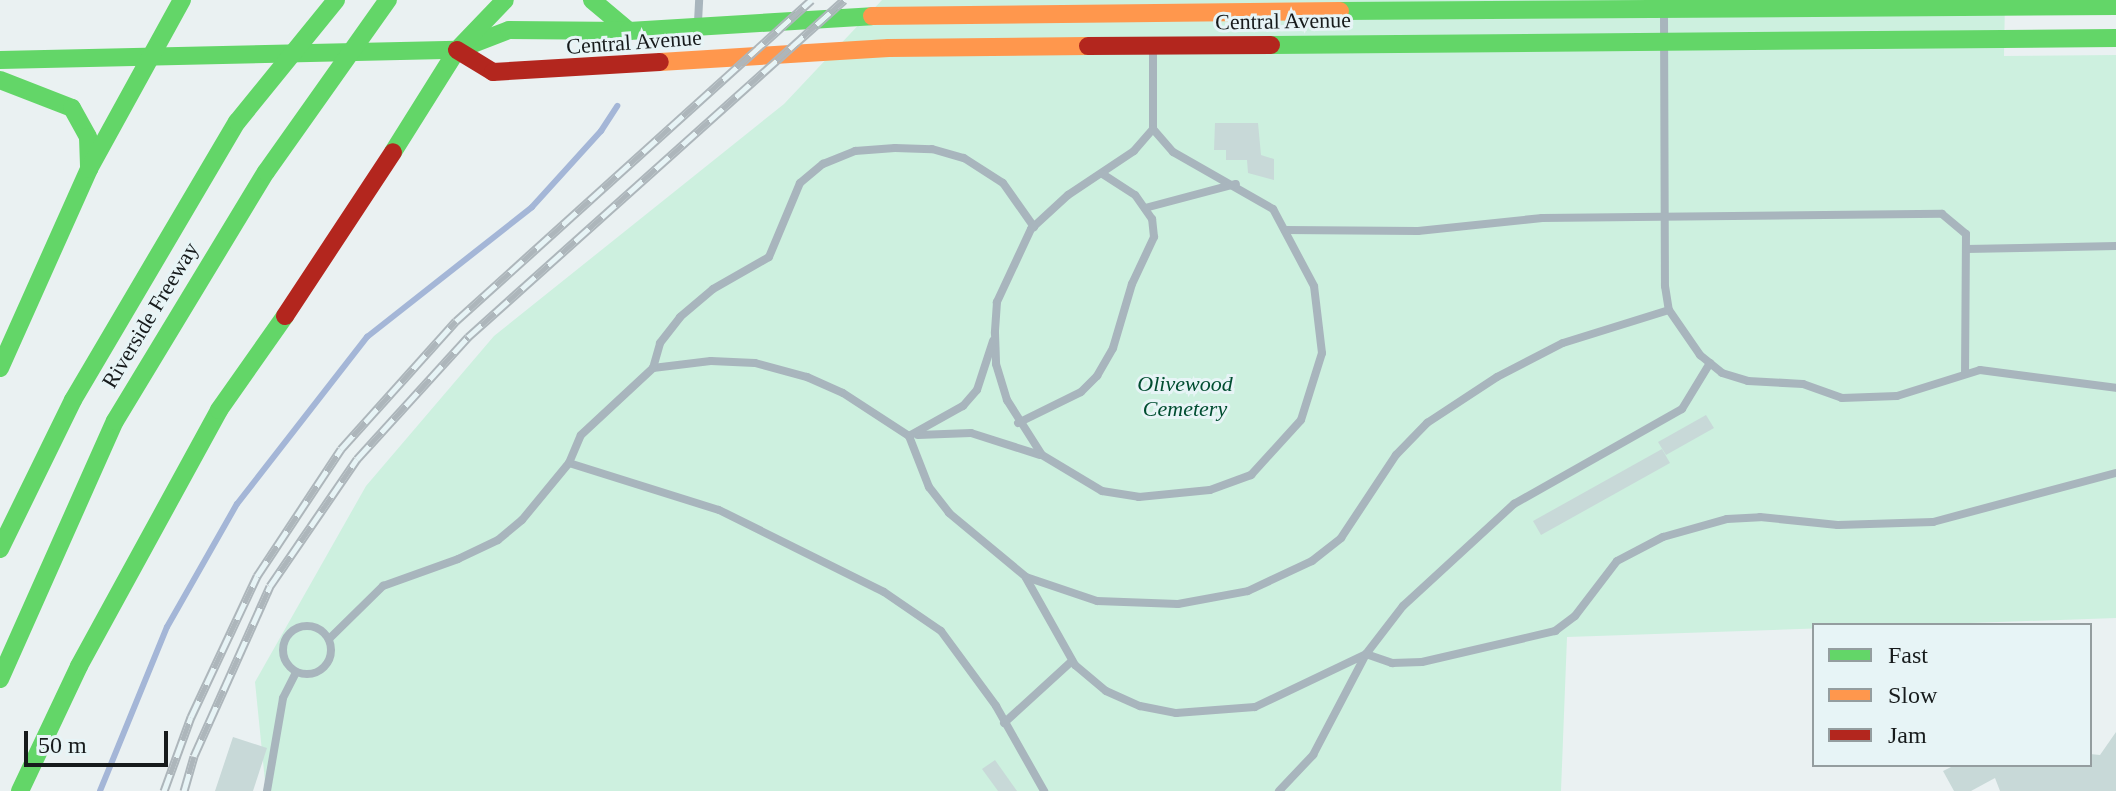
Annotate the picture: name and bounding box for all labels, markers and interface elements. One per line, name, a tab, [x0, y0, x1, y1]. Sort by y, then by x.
street label: Central Avenue	[1214, 7, 1352, 35]
street label: Central Avenue	[565, 24, 703, 60]
street label: Riverside Freeway	[96, 237, 204, 393]
park label: Olivewood Cemetery	[1137, 370, 1233, 422]
legend	[1812, 623, 2092, 767]
text: Fast	[1888, 642, 1928, 668]
text: Slow	[1888, 682, 1937, 708]
scale bar	[28, 715, 172, 765]
text: Jam	[1888, 722, 1927, 748]
text: 50 m	[38, 732, 87, 758]

